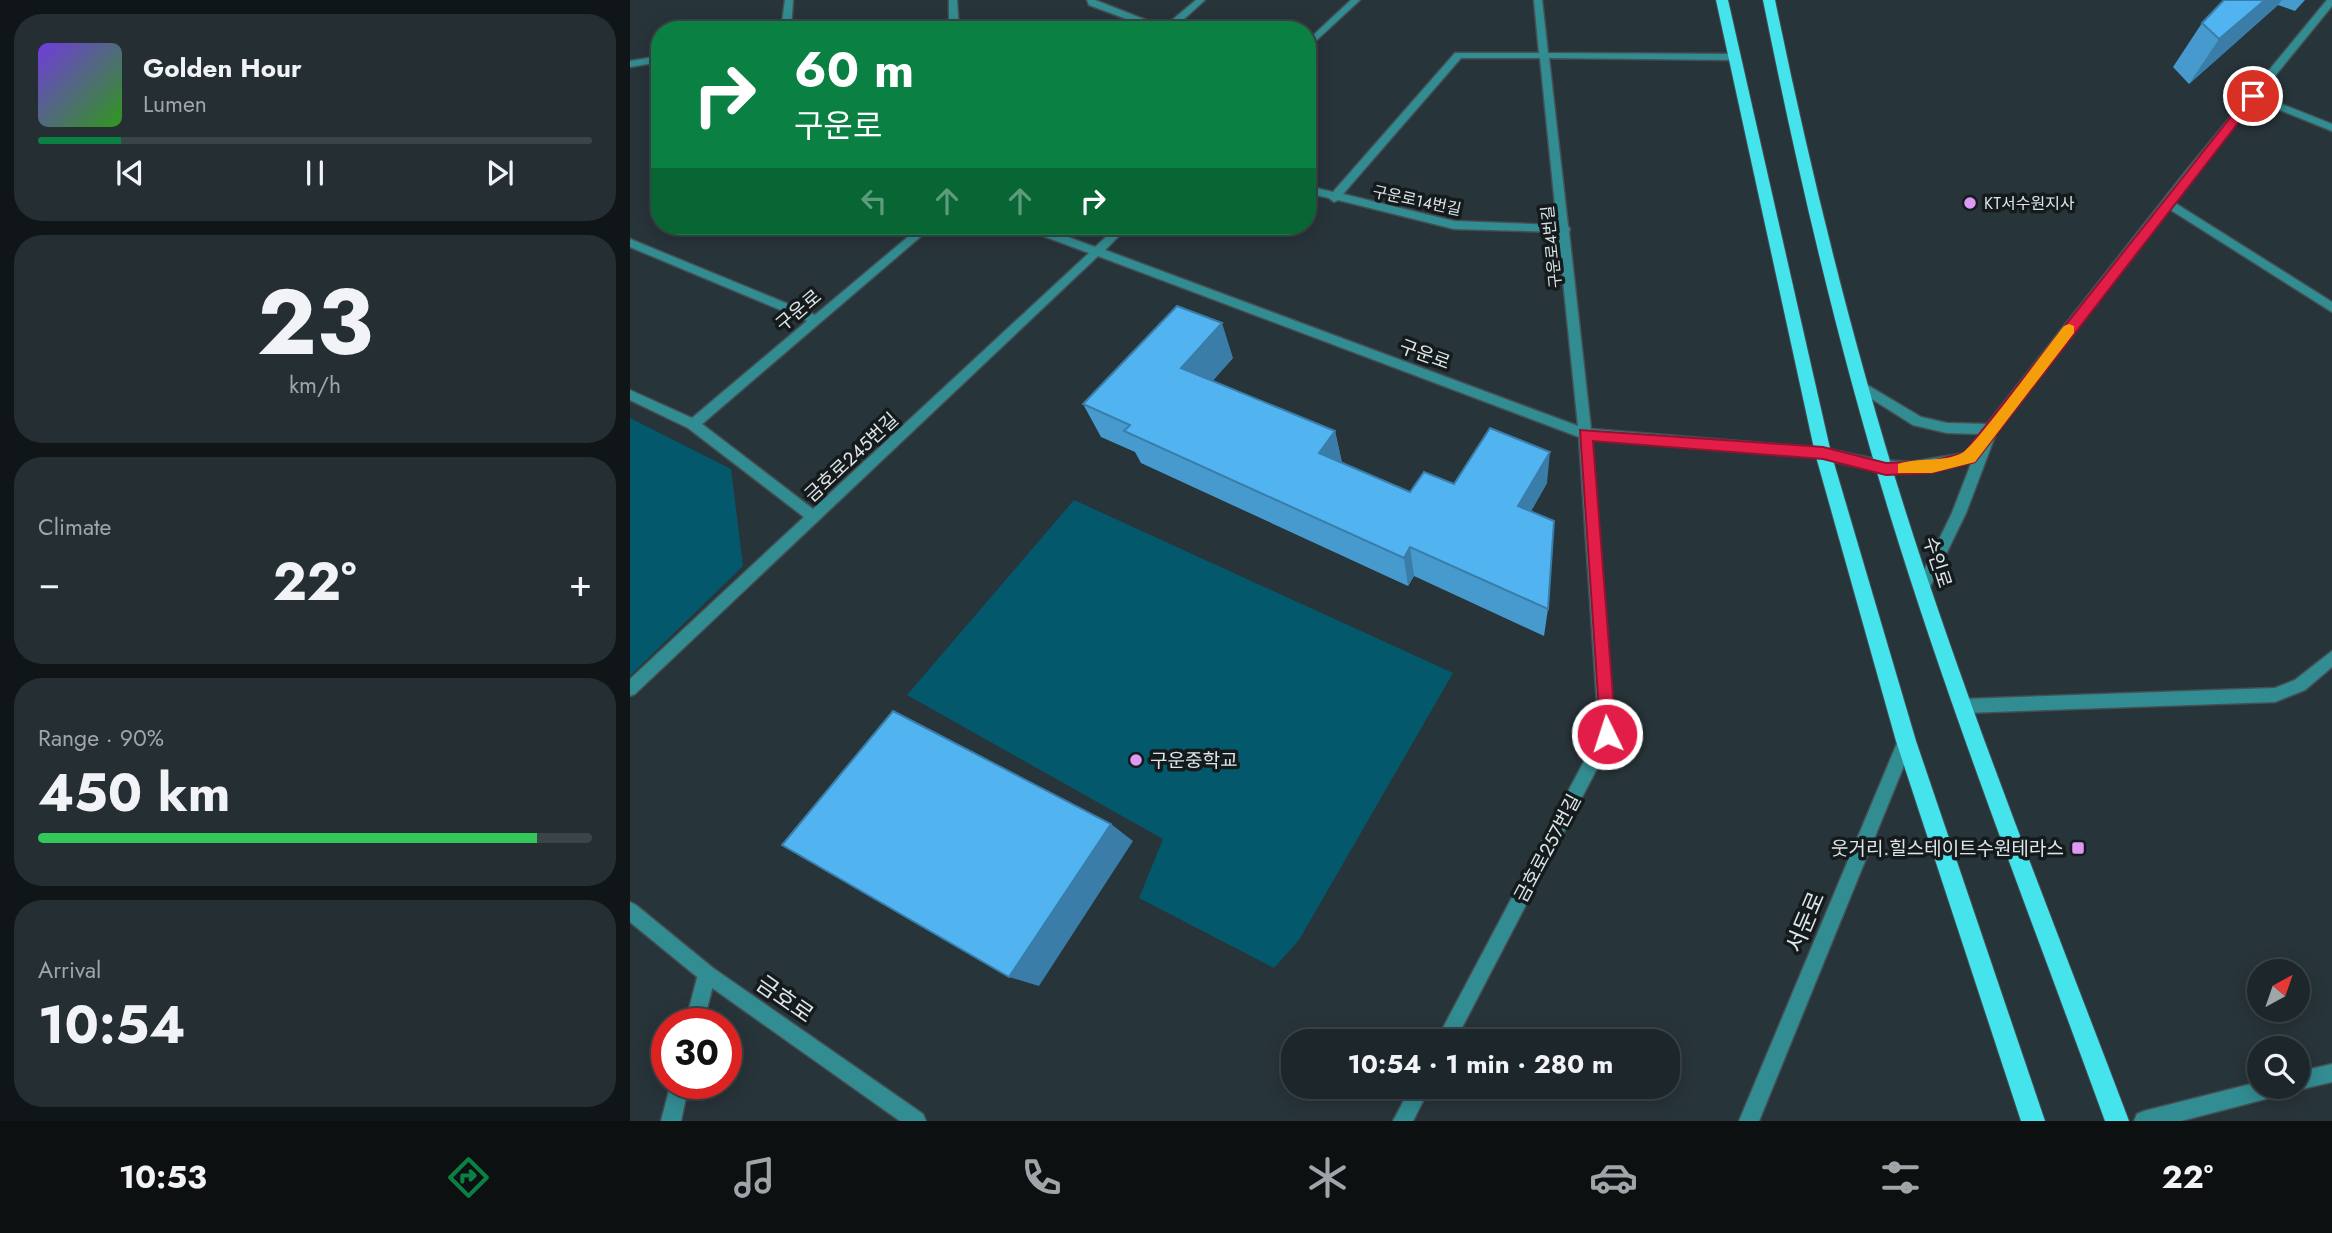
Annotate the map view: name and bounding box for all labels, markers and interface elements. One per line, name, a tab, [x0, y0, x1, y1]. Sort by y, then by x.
text: 60 m	[794, 35, 914, 105]
text: Golden Hour	[143, 49, 302, 87]
icon: right	[679, 49, 770, 140]
pin	[2223, 66, 2283, 126]
icon: arrive	[2234, 77, 2272, 115]
text: Lumen	[143, 87, 207, 121]
text: 구운로	[794, 103, 882, 149]
icon: previous	[111, 154, 149, 192]
icon: pause	[296, 154, 334, 192]
icon: next	[481, 154, 519, 192]
street label: 구운로14번길	[1370, 180, 1463, 221]
icon: left	[855, 182, 893, 220]
icon: ahead	[928, 182, 966, 220]
icon: ahead	[1001, 182, 1039, 220]
icon: right	[1074, 182, 1112, 220]
place label: KT서수원지사	[1984, 192, 2075, 215]
marker: KT서수원지사	[1962, 195, 1978, 211]
street label: 구운로4번길	[1536, 205, 1567, 289]
text: 23	[257, 257, 373, 388]
street label: 구운로	[770, 283, 827, 338]
street label: 구운로	[1396, 333, 1454, 376]
text: km/h	[289, 368, 341, 402]
street label: 금호로245번길	[798, 407, 904, 508]
text: Climate	[38, 510, 111, 544]
street label: 수인로	[1917, 533, 1958, 591]
text: 22°	[273, 544, 356, 620]
text: −	[38, 555, 60, 610]
text: +	[569, 555, 592, 610]
position arrow	[1570, 697, 1644, 771]
text: Range · 90%	[38, 721, 164, 755]
place label: 구운중학교	[1150, 747, 1237, 774]
marker: 구운중학교	[1128, 752, 1144, 768]
text: 450 km	[38, 755, 231, 831]
street label: 금호로257번길	[1508, 789, 1587, 907]
place label: 웃거리.힐스테이트수원테라스	[1831, 835, 2064, 862]
marker: 웃거리.힐스테이트수원테라스	[2070, 840, 2086, 856]
street label: 서둔로	[1777, 886, 1833, 958]
text: Arrival	[38, 953, 101, 987]
north arrow	[2247, 959, 2310, 1022]
map controls	[2247, 959, 2310, 1099]
street label: 금호로	[749, 967, 821, 1031]
text: 10:54	[38, 987, 185, 1063]
speed limit sign: 30	[651, 1008, 742, 1099]
button: search	[2247, 1036, 2310, 1099]
text: 10:54 · 1 min · 280 m	[1348, 1045, 1613, 1083]
icon: directions	[444, 1153, 493, 1202]
icon: music	[730, 1153, 779, 1202]
icon: phone	[1017, 1153, 1066, 1202]
icon: climate	[1303, 1153, 1352, 1202]
icon: car	[1589, 1153, 1638, 1202]
icon: filters	[1876, 1153, 1925, 1202]
text: 10:53	[119, 1154, 207, 1200]
text: 22°	[2162, 1154, 2213, 1200]

